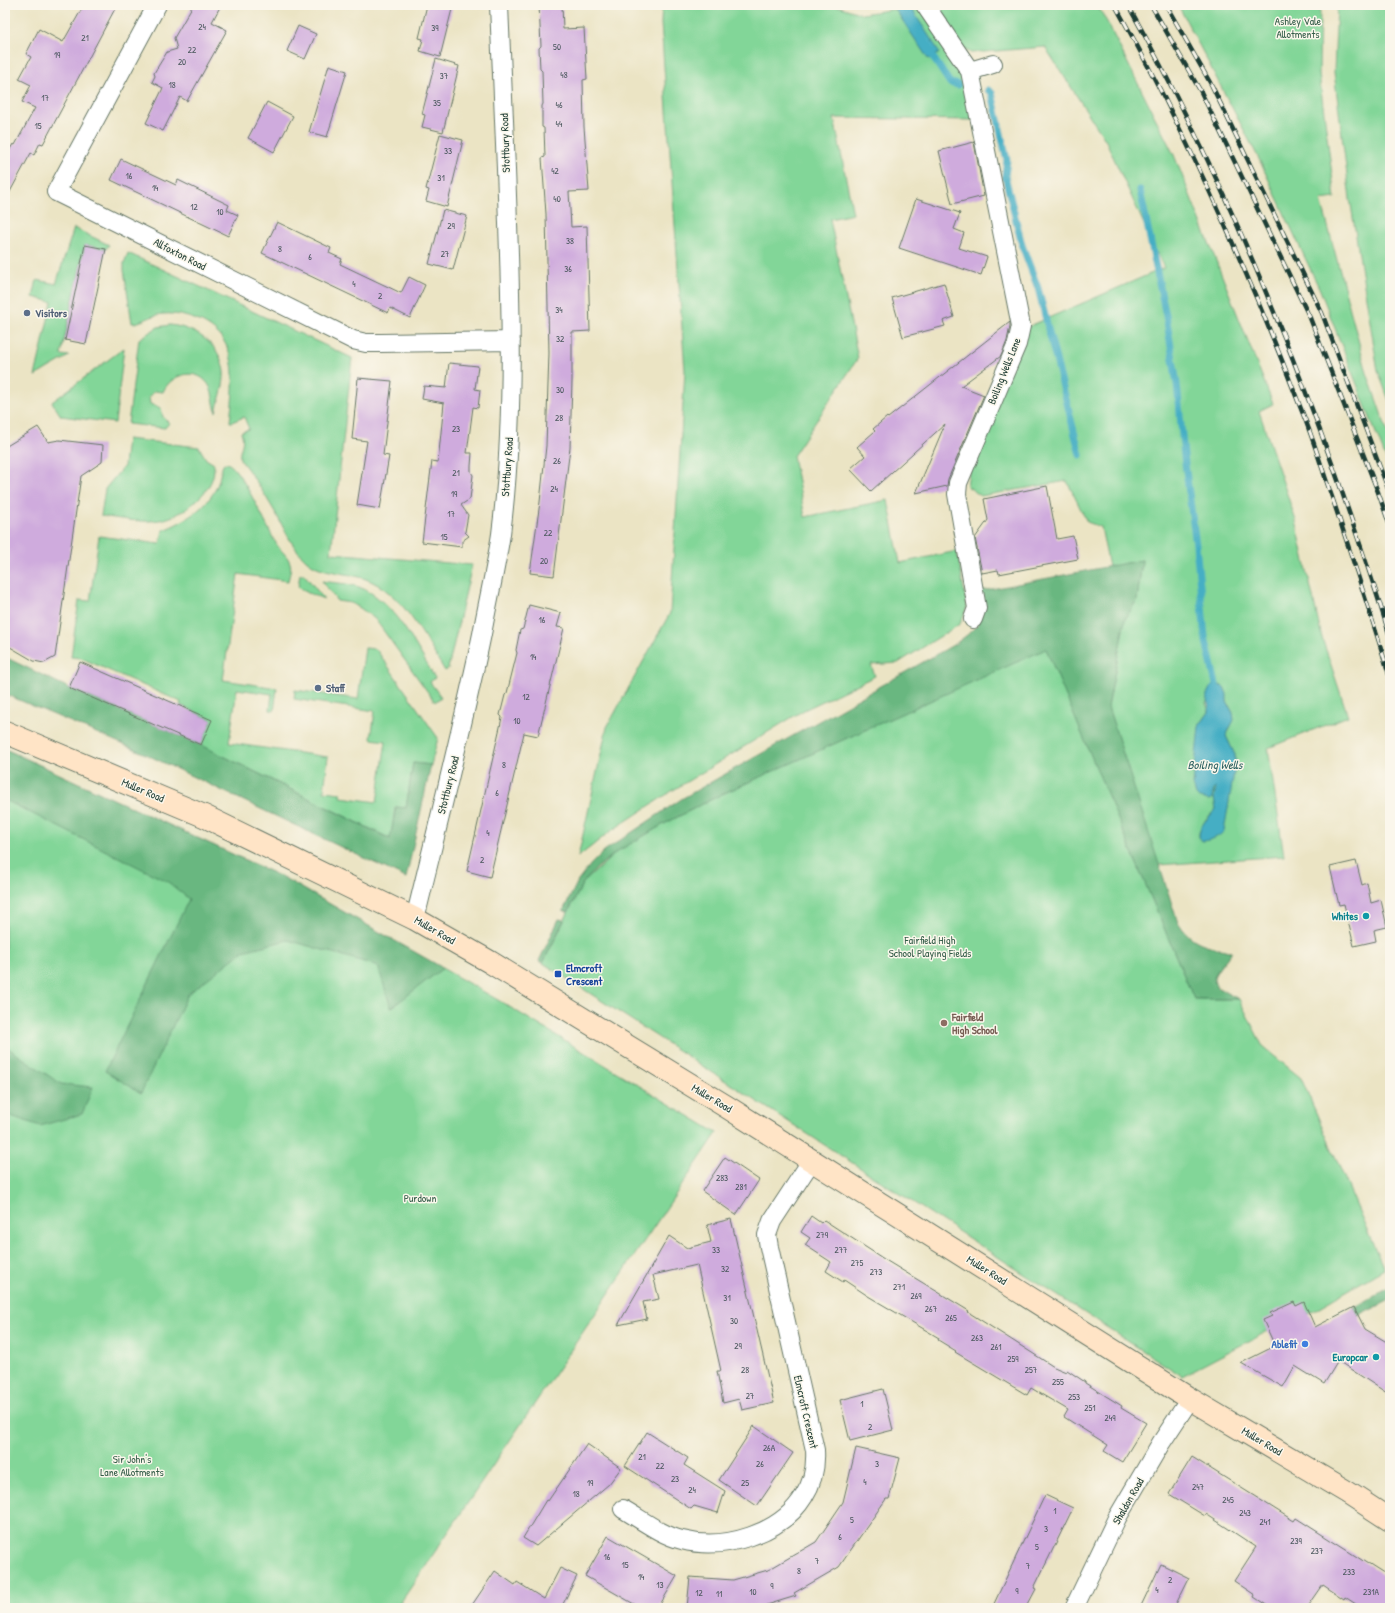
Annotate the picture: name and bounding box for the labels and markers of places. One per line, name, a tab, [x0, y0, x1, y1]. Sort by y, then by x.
place label: Visitors	[35, 306, 68, 320]
marker: Visitors	[22, 308, 32, 318]
place label: Staff	[326, 681, 345, 695]
marker: Staff	[313, 683, 323, 693]
place label: Whites	[1332, 909, 1359, 923]
marker: Whites	[1361, 911, 1371, 921]
place label: Elmcroft Crescent	[566, 961, 603, 988]
marker: Elmcroft Crescent	[553, 969, 563, 979]
place label: Fairfield High School	[951, 1010, 998, 1038]
marker: Fairfield High School	[939, 1018, 949, 1028]
place label: Ablefit	[1272, 1337, 1298, 1351]
marker: Ablefit	[1300, 1339, 1310, 1349]
place label: Europcar	[1333, 1350, 1369, 1365]
marker: Europcar	[1371, 1352, 1381, 1362]

